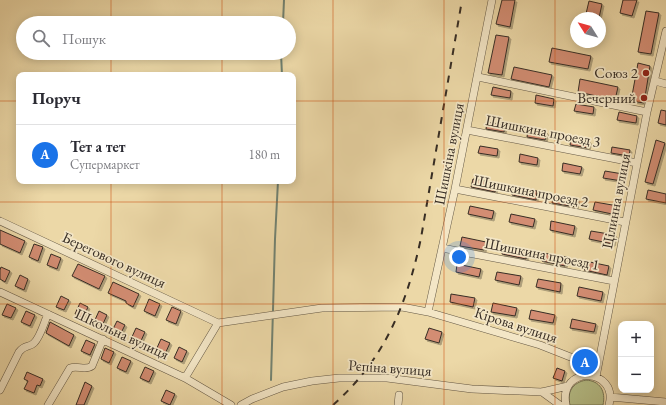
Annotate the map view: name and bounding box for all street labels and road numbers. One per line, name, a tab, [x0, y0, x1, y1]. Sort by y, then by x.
street label: Шишкіна вулиця	[429, 101, 468, 206]
street label: Шишкина проезд 3	[484, 110, 602, 151]
street label: Цілинна вулиця	[597, 151, 634, 250]
street label: Шишкина проезд 2	[472, 170, 591, 211]
street label: Берегового вулиця	[59, 227, 169, 292]
street label: Шишкина проезд 1	[483, 233, 601, 274]
street label: Кірова вулиця	[472, 302, 560, 347]
street label: Школьна вулиця	[72, 304, 172, 364]
street label: Рєпіна вулиця	[348, 355, 433, 380]

